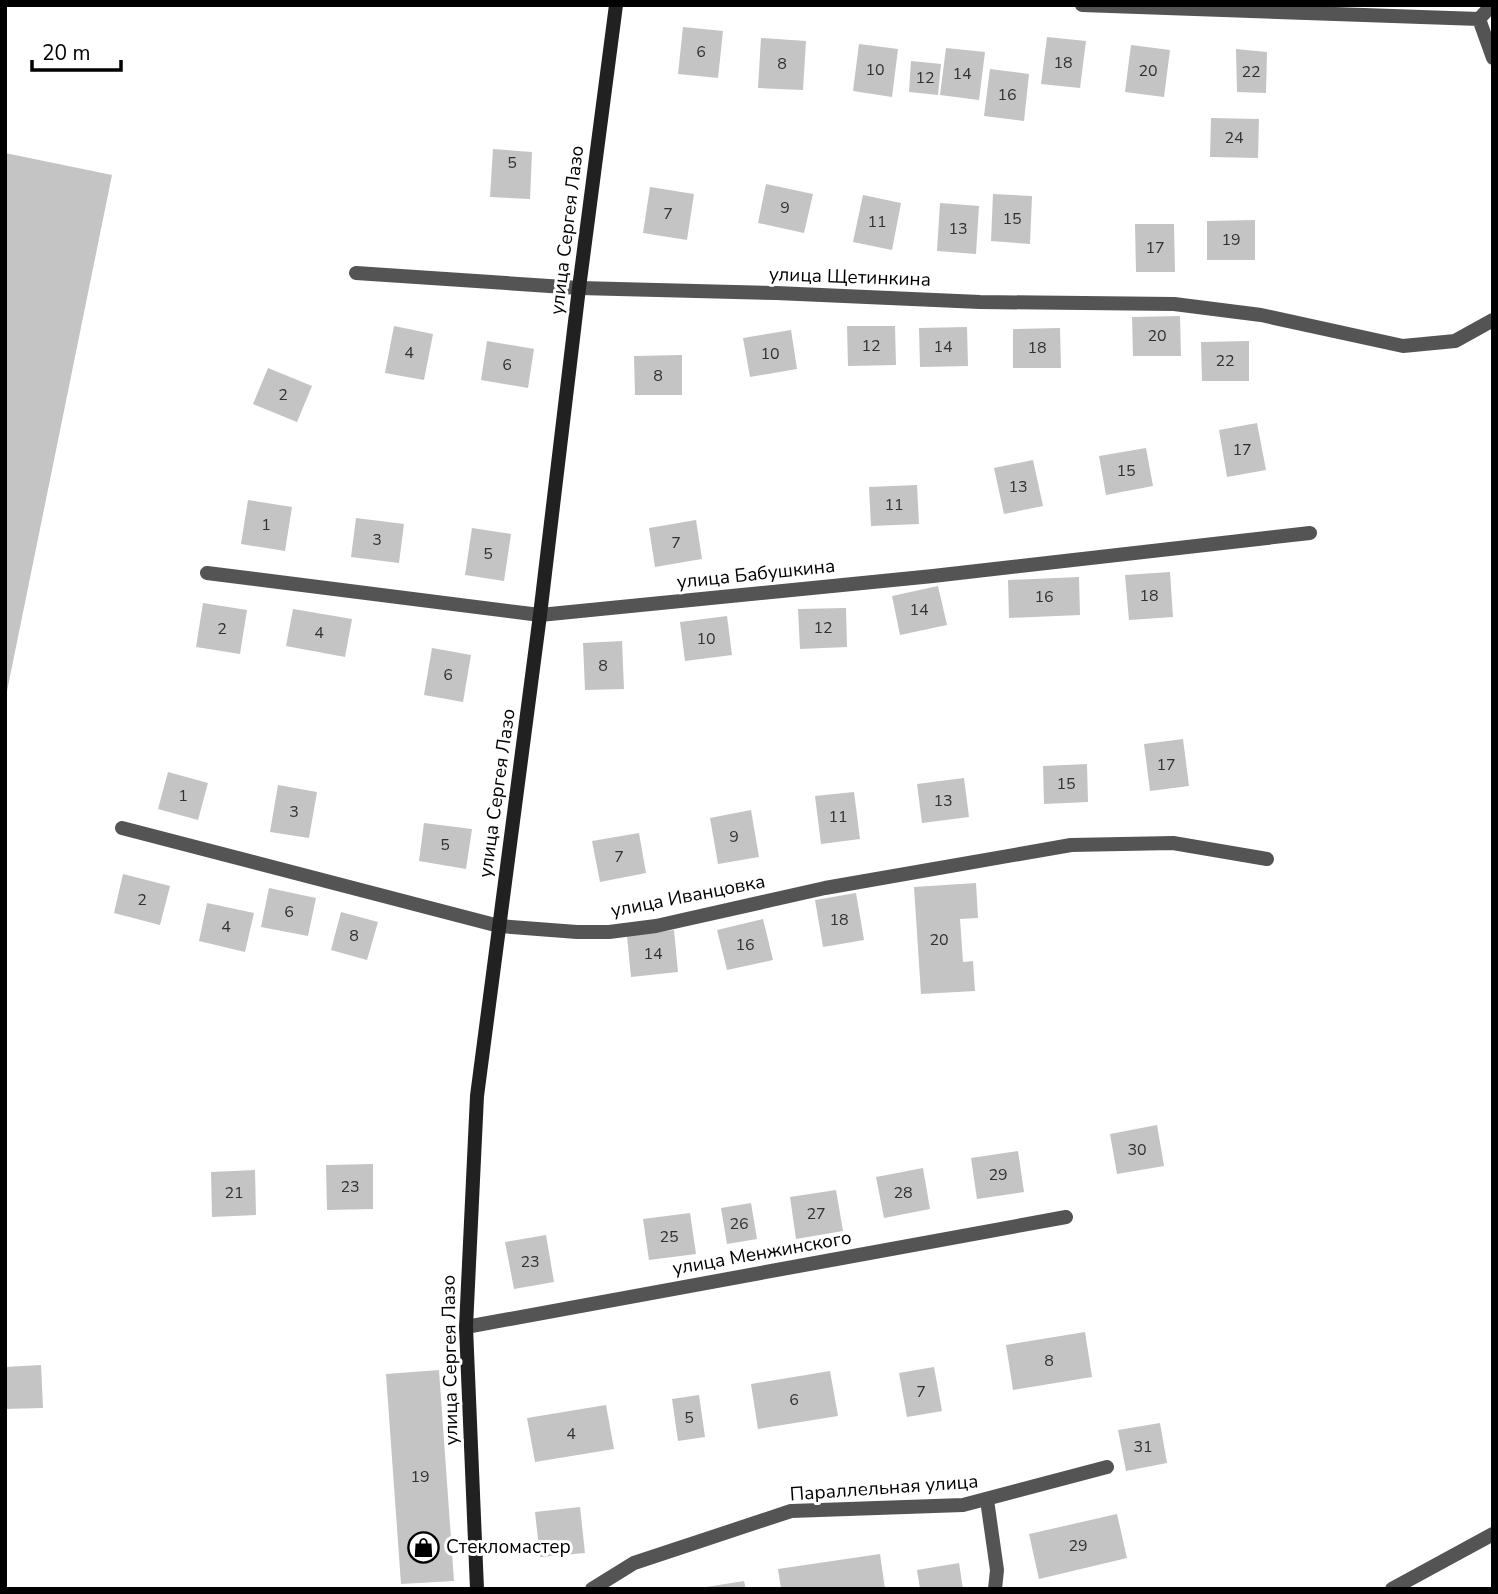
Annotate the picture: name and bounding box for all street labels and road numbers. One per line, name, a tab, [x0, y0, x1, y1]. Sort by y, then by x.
street label: улица Сергея Лазо	[544, 144, 590, 316]
street label: улица Щетинкина	[769, 261, 931, 293]
street label: улица Бабушкина	[676, 553, 836, 595]
street label: улица Сергея Лазо	[472, 707, 522, 879]
street label: улица Иванцовка	[609, 868, 767, 924]
street label: улица Менжинского	[670, 1224, 854, 1282]
street label: улица Сергея Лазо	[436, 1275, 464, 1445]
street label: Параллельная улица	[789, 1468, 979, 1508]

